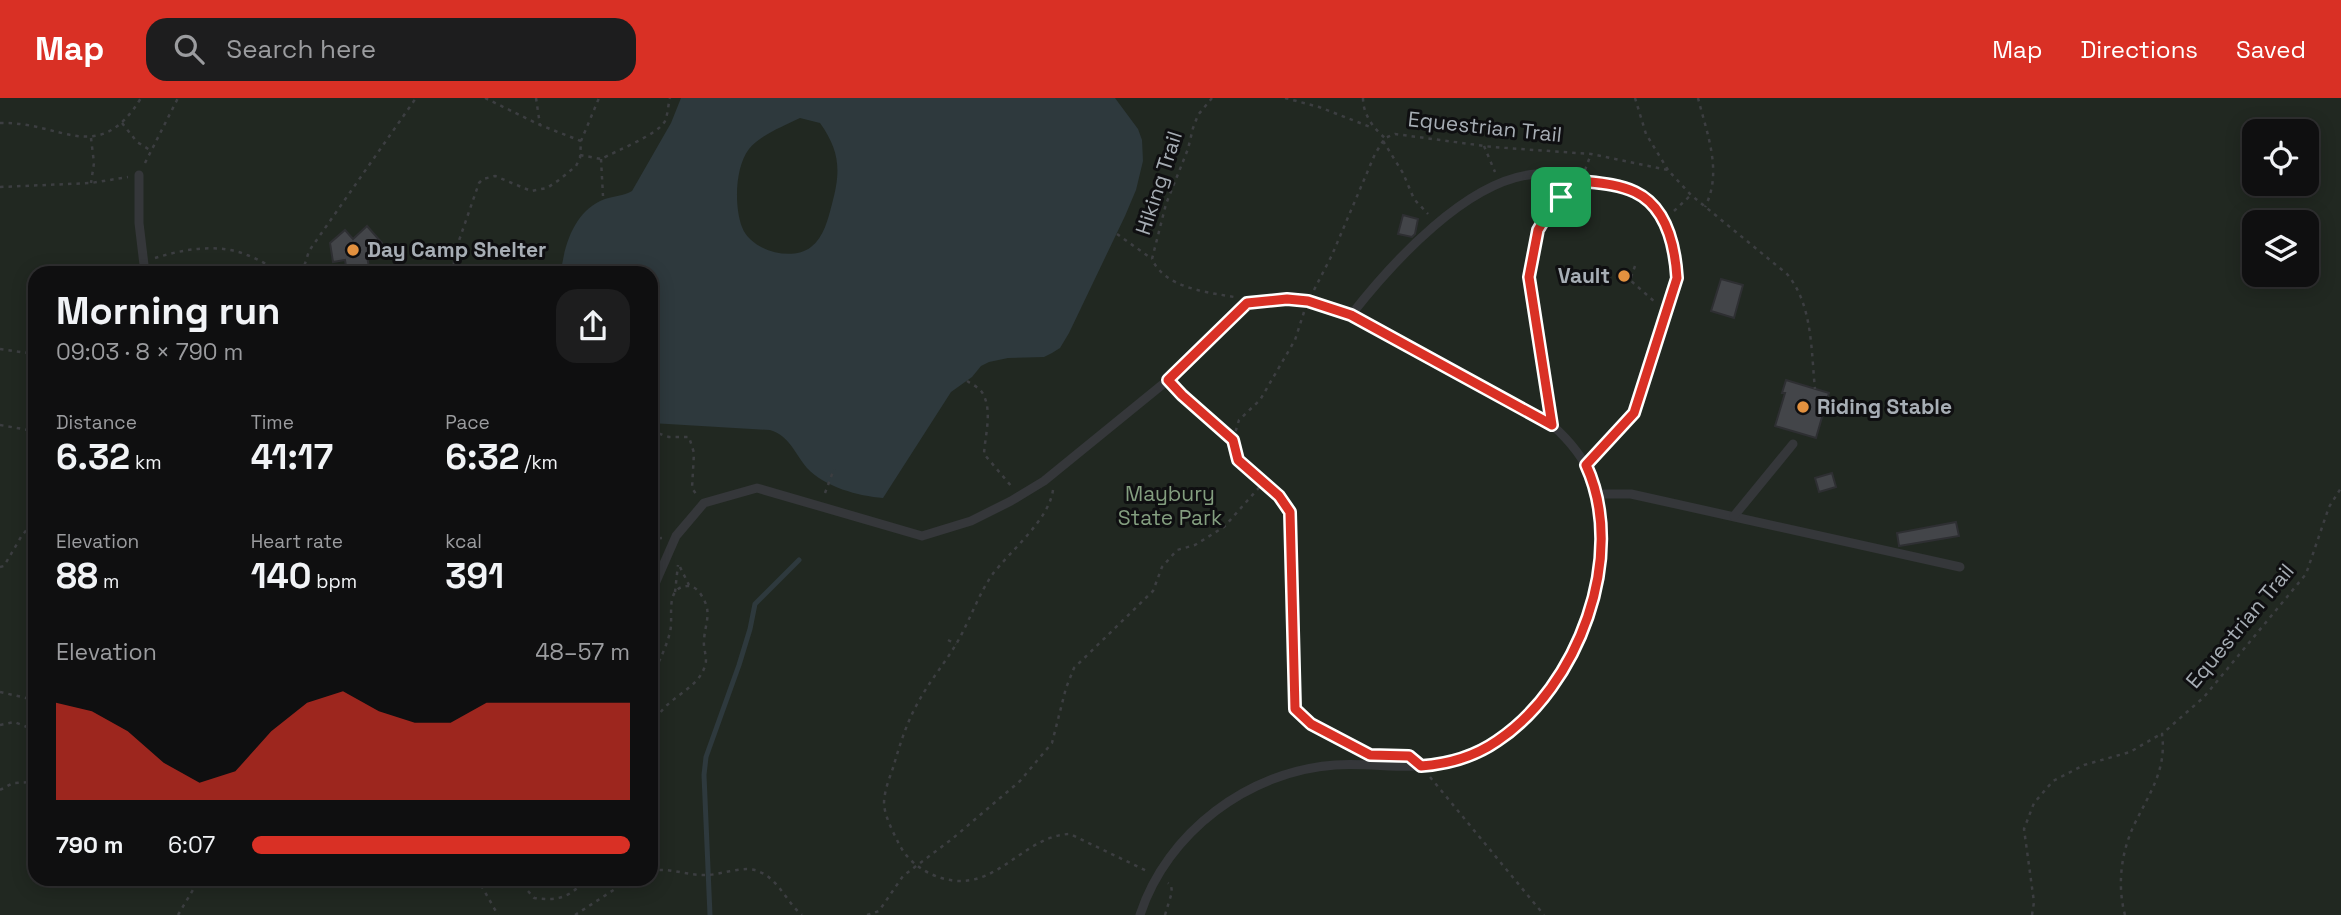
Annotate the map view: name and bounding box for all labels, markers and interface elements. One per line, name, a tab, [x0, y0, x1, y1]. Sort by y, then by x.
search box	[146, 18, 636, 81]
text: Map	[35, 28, 104, 70]
icon: search	[170, 30, 208, 68]
text: Search here	[226, 32, 376, 66]
text: Map	[1992, 34, 2042, 65]
text: Directions	[2080, 34, 2198, 65]
text: Saved	[2236, 34, 2306, 65]
street label: Equestrian Trail	[1407, 105, 1563, 148]
map controls	[2242, 119, 2319, 287]
button: locate	[2242, 119, 2319, 196]
street label: Hiking Trail	[1129, 128, 1188, 238]
pin	[1531, 167, 1591, 227]
icon: arrive	[1542, 178, 1580, 216]
button: layers	[2242, 210, 2319, 287]
place label: Day Camp Shelter	[367, 236, 546, 263]
marker: Day Camp Shelter	[345, 242, 361, 258]
place label: Vault	[1558, 262, 1610, 289]
marker: Vault	[1616, 268, 1632, 284]
text: Morning run	[56, 287, 281, 335]
button: share	[556, 289, 630, 363]
text: 09:03 · 8 × 790 m	[56, 337, 243, 367]
place label: Riding Stable	[1817, 393, 1952, 420]
marker: Riding Stable	[1795, 399, 1811, 415]
text: Distance	[56, 410, 137, 435]
text: Time	[251, 410, 294, 435]
text: Pace	[445, 410, 490, 435]
text: 6.32	[56, 435, 130, 479]
text: 41:17	[251, 435, 333, 479]
text: 6:32	[445, 435, 519, 479]
text: km	[130, 450, 162, 475]
text: /km	[519, 450, 558, 475]
park label: Maybury State Park	[1118, 480, 1222, 531]
text: Elevation	[56, 529, 139, 554]
text: Heart rate	[251, 529, 343, 554]
text: kcal	[445, 529, 482, 554]
text: 88	[56, 554, 98, 598]
text: 140	[251, 554, 311, 598]
text: 391	[445, 554, 504, 598]
street label: Equestrian Trail	[2180, 558, 2300, 694]
text: m	[98, 569, 119, 594]
text: bpm	[311, 569, 357, 594]
text: Elevation	[56, 637, 157, 667]
text: 48–57 m	[535, 637, 630, 667]
text: 790 m	[56, 830, 123, 860]
text: 6:07	[168, 830, 215, 860]

